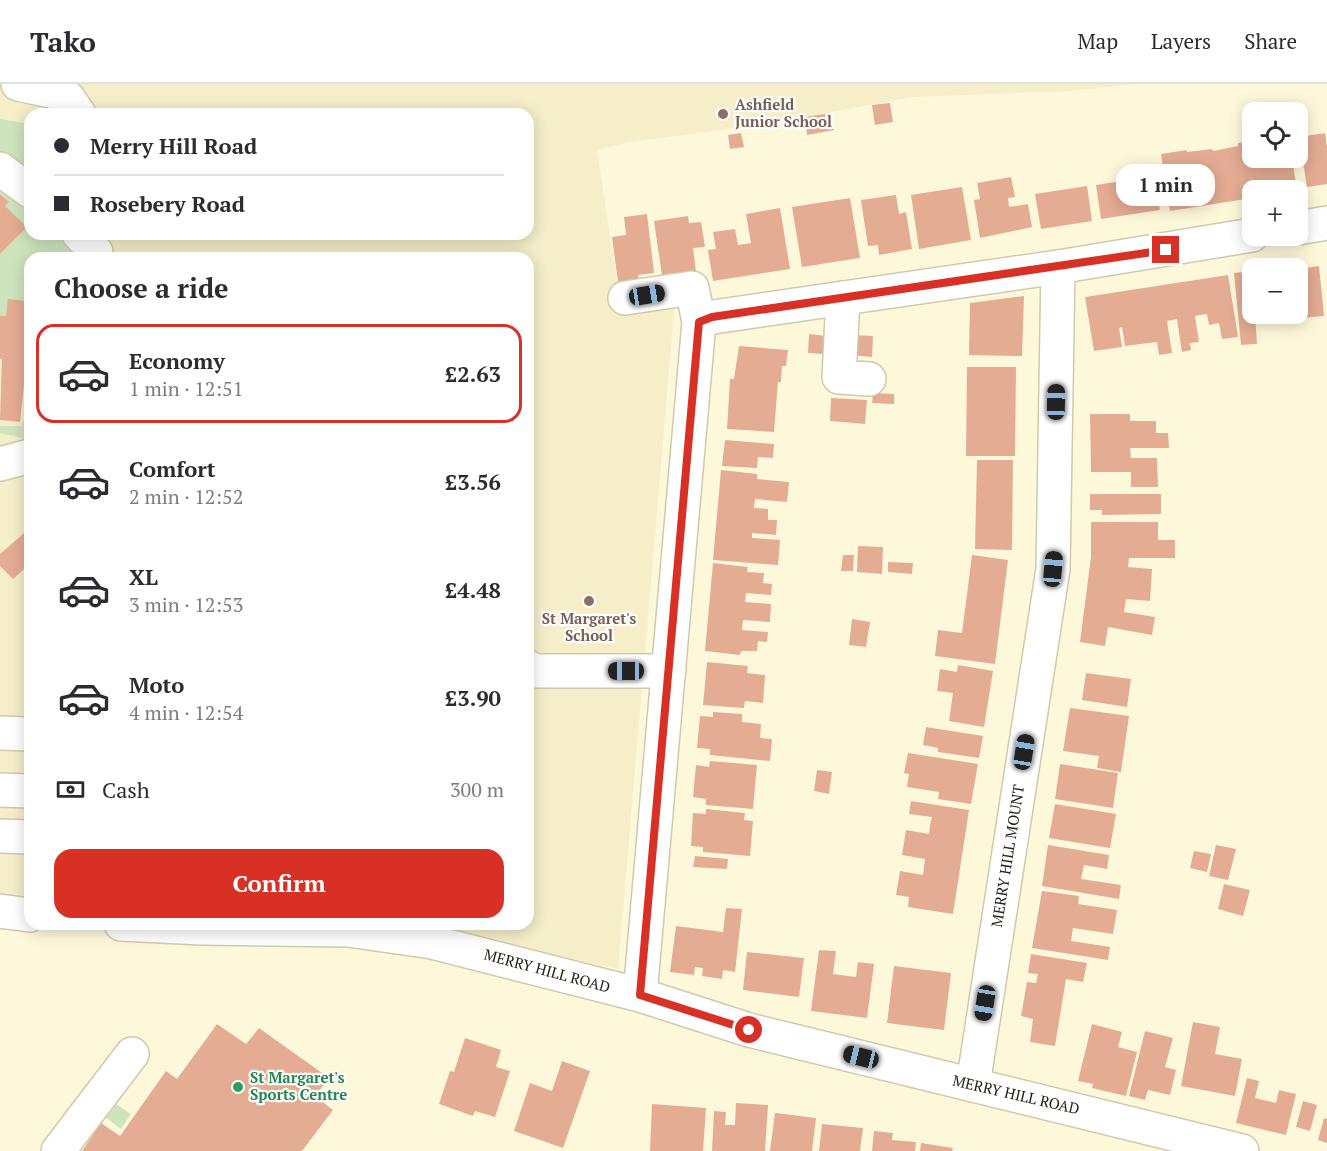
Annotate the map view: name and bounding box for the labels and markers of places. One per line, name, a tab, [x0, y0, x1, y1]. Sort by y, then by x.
place label: Ashfield Junior School	[735, 94, 832, 131]
marker: Ashfield Junior School	[716, 107, 730, 121]
marker: St Margaret's School	[582, 594, 596, 608]
place label: St Margaret's School	[542, 608, 636, 645]
place label: St Margaret's Sports Centre	[250, 1067, 347, 1104]
marker: St Margaret's Sports Centre	[231, 1080, 245, 1094]

